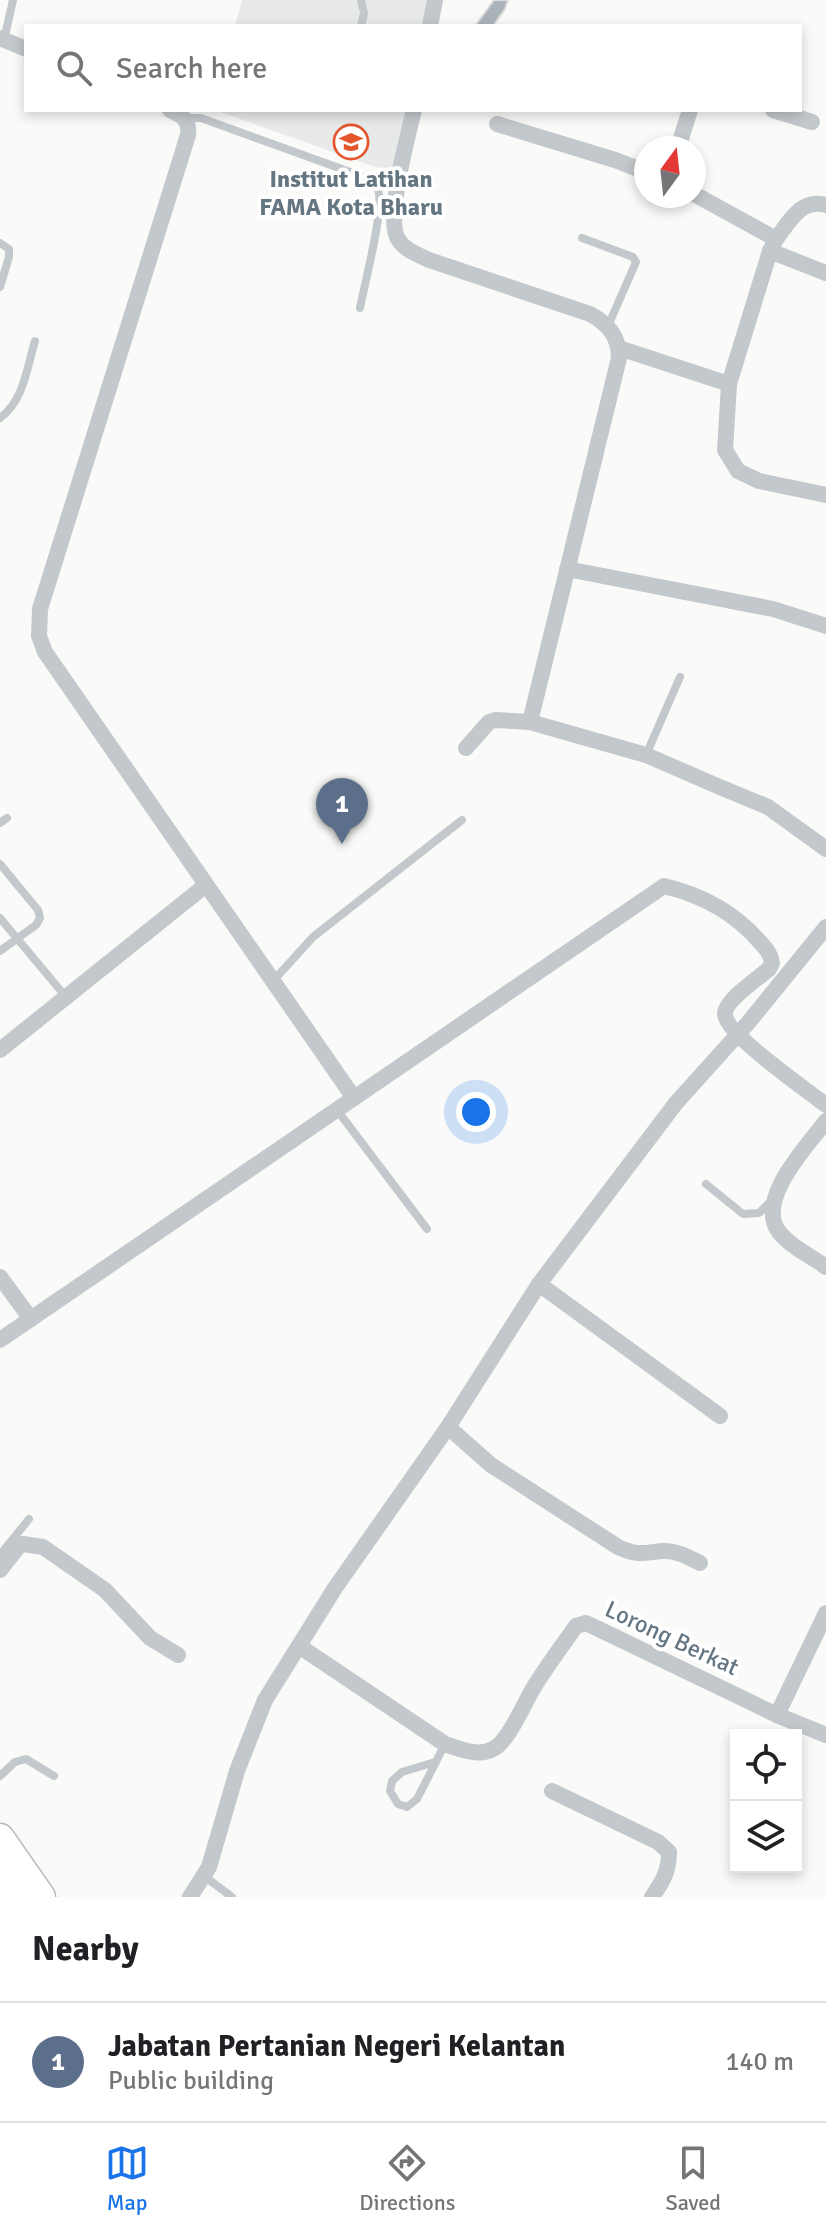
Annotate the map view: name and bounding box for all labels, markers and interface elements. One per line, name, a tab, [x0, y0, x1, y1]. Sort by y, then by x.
search box	[24, 24, 802, 112]
icon: search	[52, 46, 96, 90]
text: Search here	[116, 50, 267, 87]
school or university icon: Institut Latihan FAMA Kota Bharu	[332, 123, 370, 161]
north arrow	[634, 136, 706, 208]
place label: Institut Latihan FAMA Kota Bharu	[259, 164, 443, 222]
pin: 1	[316, 778, 368, 844]
your location	[456, 1092, 496, 1132]
street label: Lorong Berkat	[600, 1594, 744, 1682]
map controls	[730, 1729, 802, 1873]
button: locate	[730, 1729, 802, 1801]
button: layers	[730, 1801, 802, 1873]
text: Nearby	[32, 1928, 139, 1970]
text: Jabatan Pertanian Negeri Kelantan	[108, 2028, 565, 2065]
text: 1	[51, 2046, 65, 2078]
text: 140 m	[725, 2046, 794, 2078]
text: Public building	[108, 2065, 274, 2097]
tab: Map	[105, 2141, 149, 2216]
tab: Directions	[359, 2141, 455, 2216]
tab: Saved	[666, 2141, 721, 2216]

